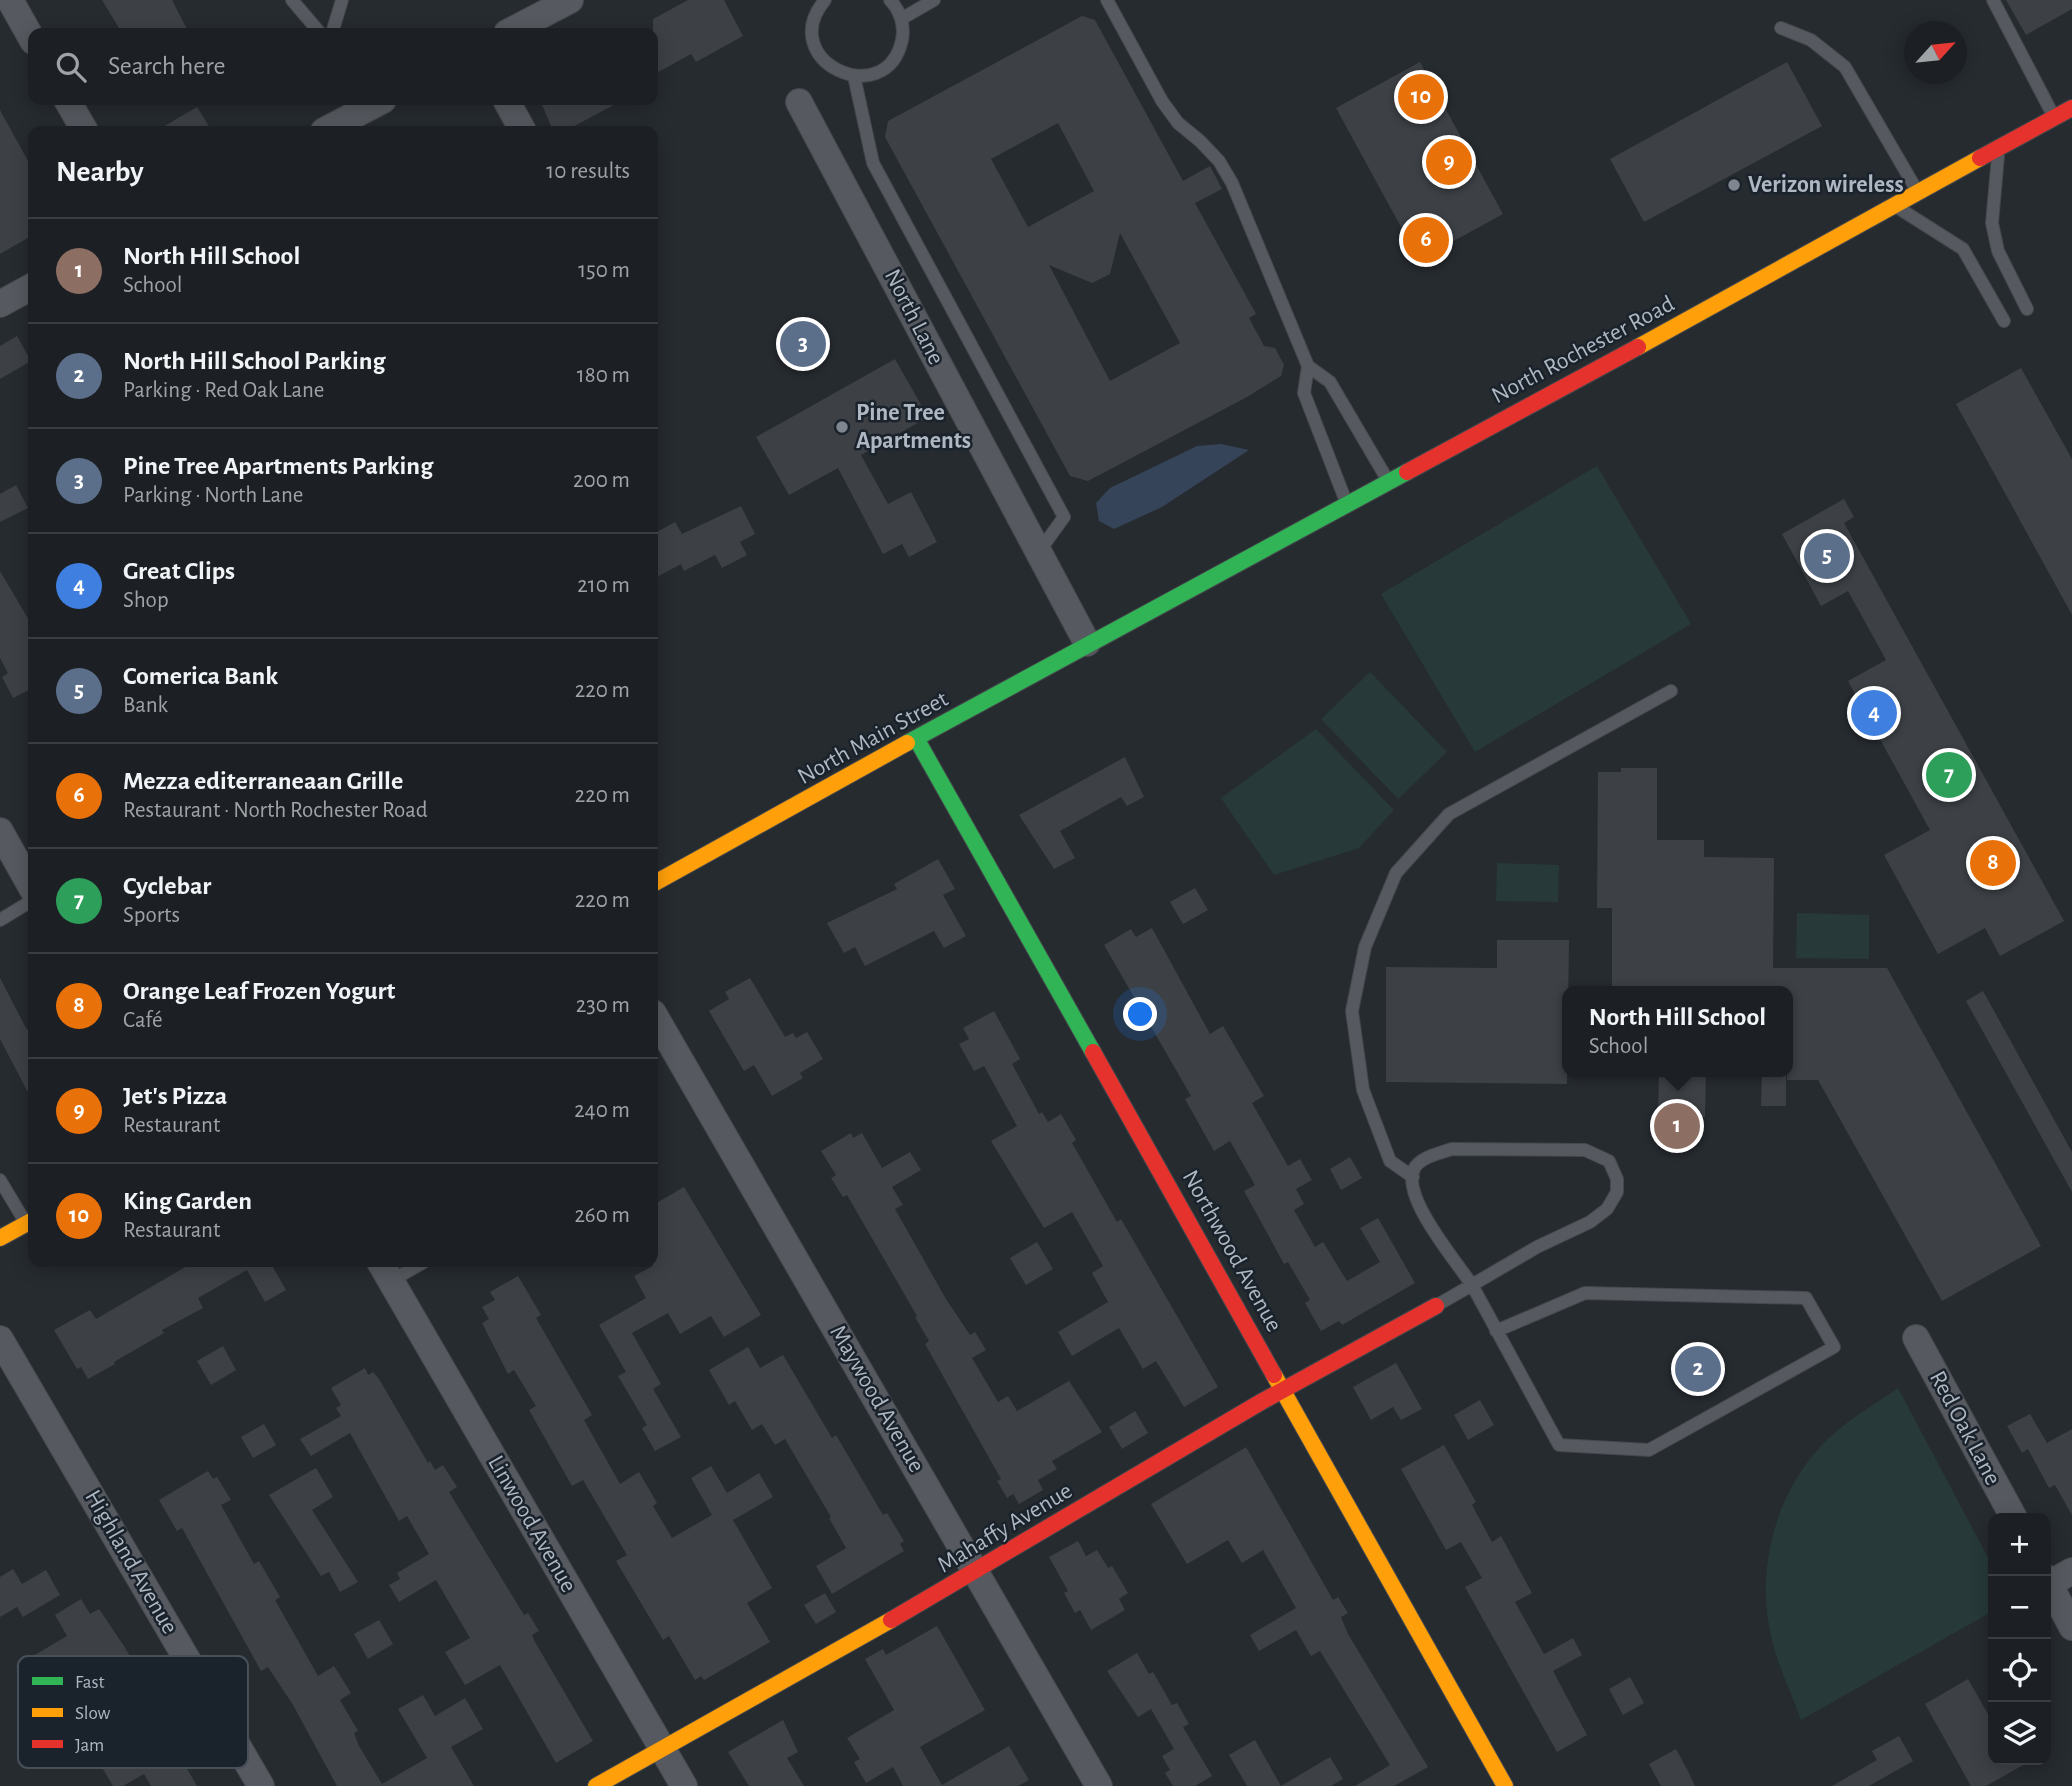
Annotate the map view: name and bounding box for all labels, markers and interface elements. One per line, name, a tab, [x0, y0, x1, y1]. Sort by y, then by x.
north arrow	[1904, 21, 1967, 84]
search box	[28, 28, 658, 105]
icon: search	[52, 48, 90, 86]
text: Search here	[108, 53, 226, 79]
pin: 10	[1398, 71, 1444, 123]
pin: 9	[1426, 136, 1472, 188]
text: Nearby	[56, 157, 144, 187]
text: 10 results	[546, 160, 630, 183]
place label: Verizon wireless	[1748, 173, 1904, 197]
marker: Verizon wireless	[1726, 177, 1742, 193]
pin: 6	[1403, 214, 1449, 266]
text: North Hill School	[123, 243, 300, 269]
text: 1	[75, 259, 83, 282]
text: 150 m	[578, 259, 630, 282]
street label: North Lane	[880, 265, 948, 369]
text: School	[123, 274, 182, 297]
street label: North Rochester Road	[1488, 292, 1678, 408]
pin: 3	[780, 318, 826, 370]
text: North Hill School Parking	[123, 348, 386, 374]
text: 2	[74, 364, 84, 387]
text: 180 m	[577, 364, 630, 387]
text: Parking · Red Oak Lane	[123, 379, 324, 402]
place label: Pine Tree Apartments	[856, 401, 971, 453]
marker: Pine Tree Apartments	[834, 419, 850, 435]
text: Pine Tree Apartments Parking	[123, 453, 433, 479]
text: 3	[74, 469, 84, 492]
text: 200 m	[573, 469, 630, 492]
text: Parking · North Lane	[123, 484, 303, 507]
pin: 5	[1804, 530, 1850, 582]
text: Great Clips	[123, 558, 235, 584]
text: 4	[73, 574, 85, 597]
text: 210 m	[577, 574, 630, 597]
text: Shop	[123, 589, 169, 612]
text: Comerica Bank	[123, 663, 278, 689]
text: 5	[74, 679, 84, 702]
text: 220 m	[575, 679, 630, 702]
street label: North Main Street	[794, 687, 952, 789]
pin: 4	[1851, 687, 1897, 739]
text: Bank	[123, 694, 168, 717]
pin: 7	[1926, 749, 1972, 801]
text: Mezza editerraneaan Grille	[123, 768, 403, 794]
text: 6	[73, 784, 85, 807]
text: 220 m	[575, 784, 630, 807]
text: Restaurant · North Rochester Road	[123, 799, 428, 822]
pin: 8	[1970, 837, 2016, 889]
text: Cyclebar	[123, 873, 211, 899]
text: 7	[74, 889, 84, 912]
text: 220 m	[575, 889, 630, 912]
text: Sports	[123, 904, 180, 927]
text: Orange Leaf Frozen Yogurt	[123, 978, 395, 1004]
popup	[1562, 986, 1793, 1077]
text: 8	[73, 994, 85, 1017]
text: 230 m	[576, 994, 630, 1017]
your location	[1123, 997, 1157, 1031]
text: North Hill School	[1589, 1004, 1766, 1030]
text: Café	[123, 1009, 163, 1032]
text: School	[1589, 1035, 1648, 1058]
text: Jet's Pizza	[123, 1083, 227, 1109]
text: 9	[73, 1099, 85, 1122]
text: 240 m	[574, 1099, 630, 1122]
pin: 1	[1654, 1100, 1700, 1152]
text: Restaurant	[123, 1114, 220, 1137]
street label: Northwood Avenue	[1178, 1166, 1286, 1336]
text: King Garden	[123, 1188, 252, 1214]
text: 10	[69, 1204, 89, 1227]
text: 260 m	[574, 1204, 630, 1227]
text: Restaurant	[123, 1219, 220, 1242]
street label: Maywood Avenue	[825, 1321, 929, 1477]
pin: 2	[1675, 1343, 1721, 1395]
street label: Red Oak Lane	[1925, 1367, 2005, 1489]
street label: Linwood Avenue	[483, 1452, 581, 1596]
street label: Mahaffy Avenue	[934, 1479, 1076, 1577]
street label: Highland Avenue	[80, 1486, 182, 1638]
map controls	[1988, 1513, 2051, 1765]
button: +	[1988, 1513, 2051, 1576]
button: −	[1988, 1576, 2051, 1639]
button: locate	[1988, 1639, 2051, 1702]
legend	[18, 1656, 248, 1768]
text: Fast	[75, 1673, 105, 1692]
button: layers	[1988, 1702, 2051, 1765]
text: Slow	[75, 1704, 111, 1723]
text: Jam	[75, 1736, 104, 1755]

